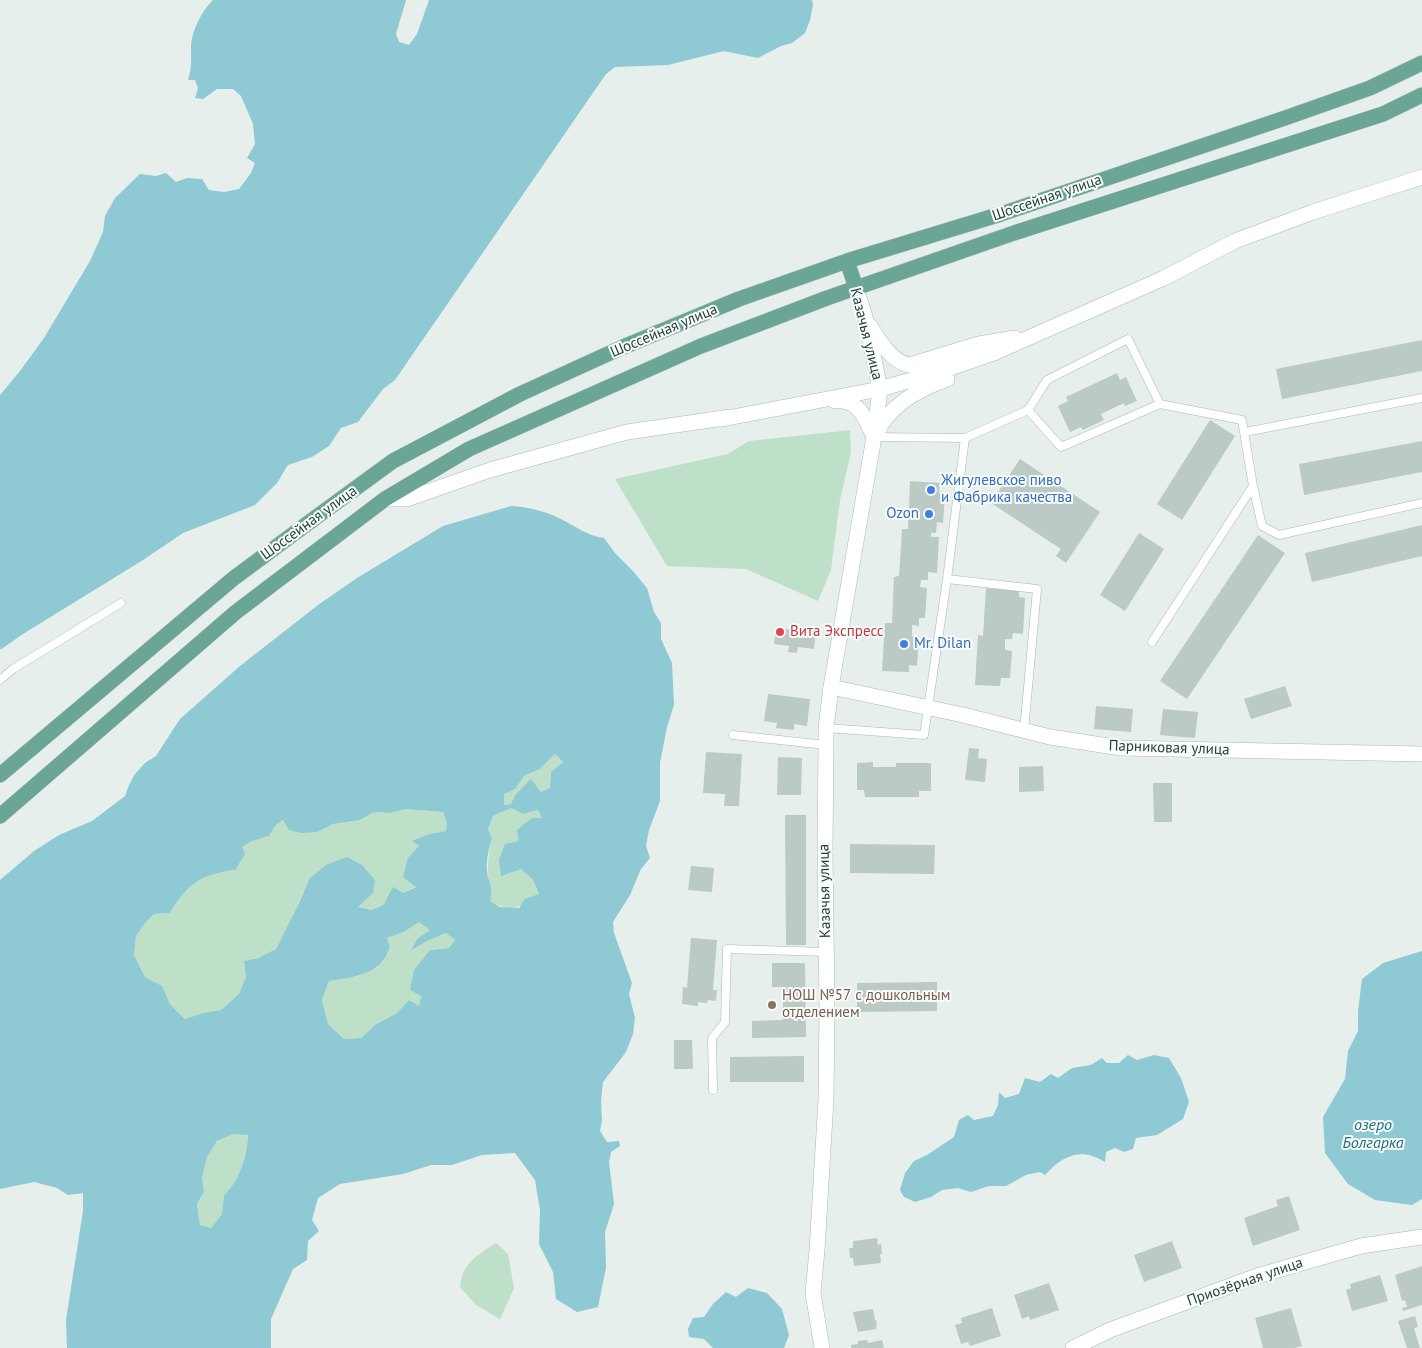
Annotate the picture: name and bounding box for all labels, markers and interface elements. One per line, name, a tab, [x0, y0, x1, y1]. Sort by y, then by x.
street label: Шоссейная улица	[990, 171, 1104, 225]
street label: Казачья улица	[846, 286, 886, 382]
street label: Шоссейная улица	[608, 300, 720, 362]
place label: Жигулевское пиво и Фабрика качества	[941, 472, 1072, 507]
street label: Шоссейная улица	[257, 482, 361, 564]
marker: Жигулевское пиво и Фабрика качества	[925, 484, 937, 496]
place label: Ozon	[886, 505, 919, 523]
marker: Ozon	[923, 508, 935, 520]
place label: Вита Экспресс	[790, 623, 884, 641]
marker: Вита Экспресс	[774, 626, 786, 638]
place label: Mr. Dilan	[914, 635, 971, 653]
marker: Mr. Dilan	[898, 638, 910, 650]
street label: Парниковая улица	[1108, 737, 1230, 759]
street label: Казачья улица	[815, 844, 835, 938]
place label: НОШ №57 с дошкольным отделением	[782, 987, 950, 1022]
marker: НОШ №57 с дошкольным отделением	[766, 999, 778, 1011]
water label: озеро Болгарка	[1342, 1115, 1404, 1153]
street label: Приозёрная улица	[1185, 1254, 1305, 1310]

